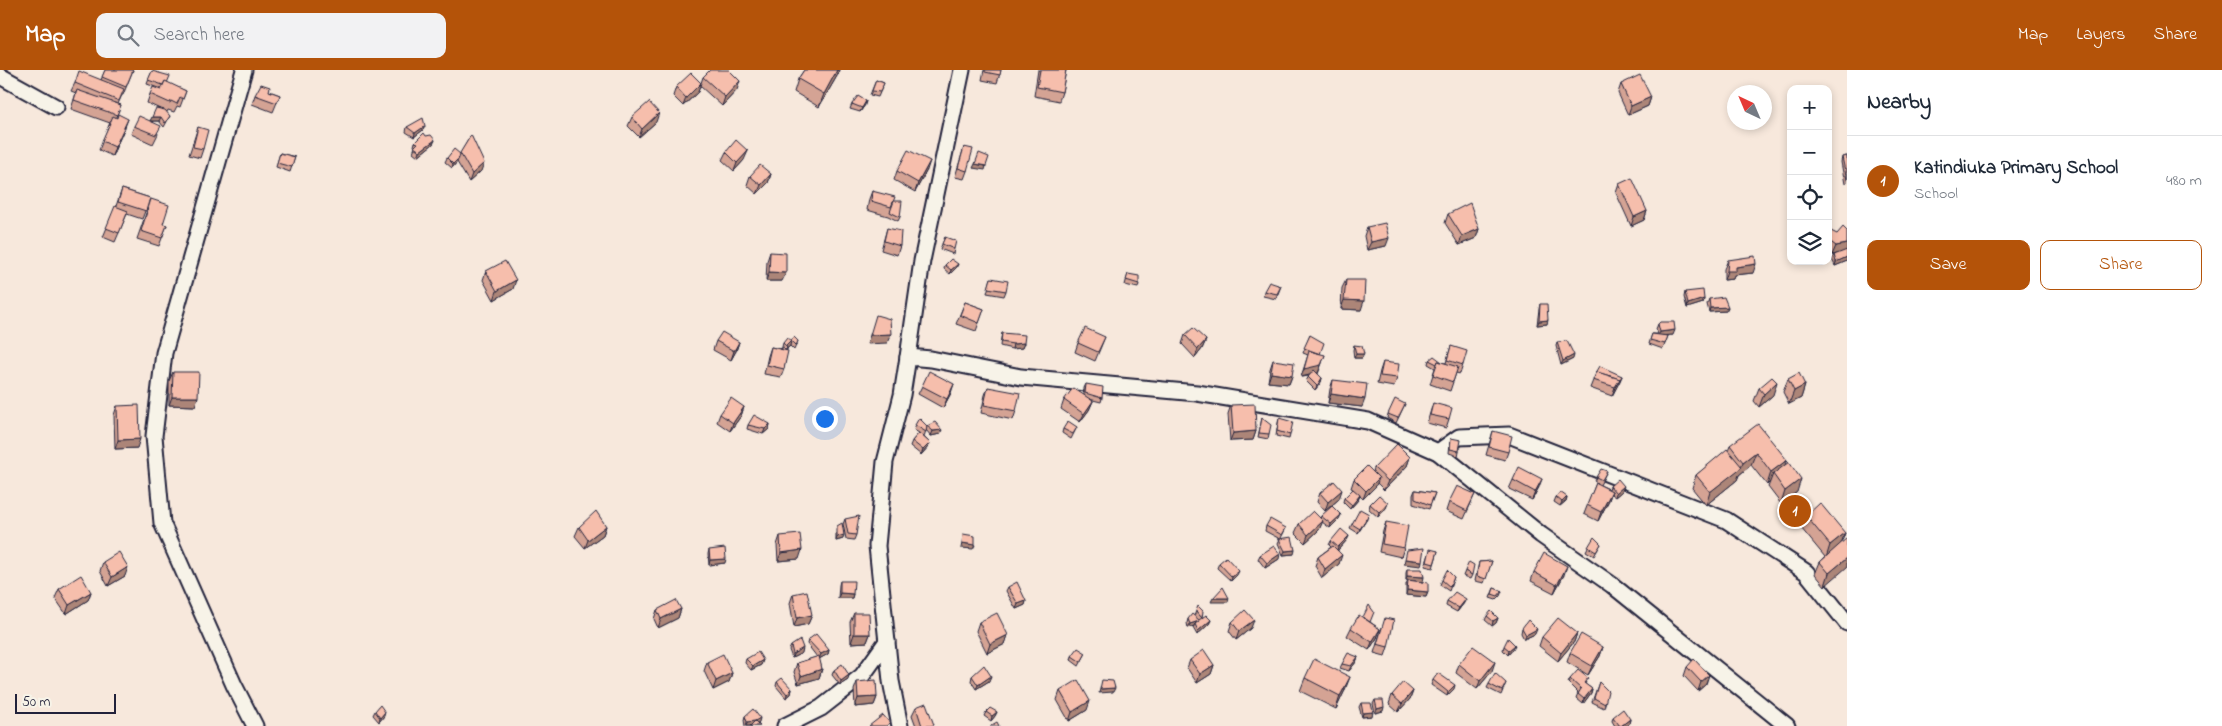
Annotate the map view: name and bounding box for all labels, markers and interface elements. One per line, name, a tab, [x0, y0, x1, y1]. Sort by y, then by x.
search box	[96, 13, 446, 58]
text: Map	[25, 18, 66, 53]
icon: search	[114, 21, 142, 49]
text: Search here	[154, 22, 245, 49]
text: Map	[2018, 22, 2048, 48]
text: Layers	[2076, 22, 2126, 48]
text: Share	[2154, 22, 2197, 48]
north arrow	[1727, 85, 1772, 130]
map controls	[1787, 85, 1832, 265]
button: +	[1787, 85, 1832, 130]
text: Nearby	[1867, 88, 1931, 118]
button: −	[1787, 130, 1832, 175]
text: Katindiuka Primary School	[1914, 155, 2118, 182]
text: 1	[1880, 169, 1886, 193]
text: 480 m	[2166, 169, 2202, 193]
button: locate	[1787, 175, 1832, 220]
text: School	[1914, 182, 1958, 206]
button: layers	[1787, 220, 1832, 265]
button: Save	[1867, 240, 2030, 290]
button: Share	[2040, 240, 2202, 290]
your location	[812, 406, 838, 432]
pin: 1	[1779, 492, 1811, 530]
scale bar	[15, 691, 116, 714]
text: 50 m	[22, 692, 50, 713]

